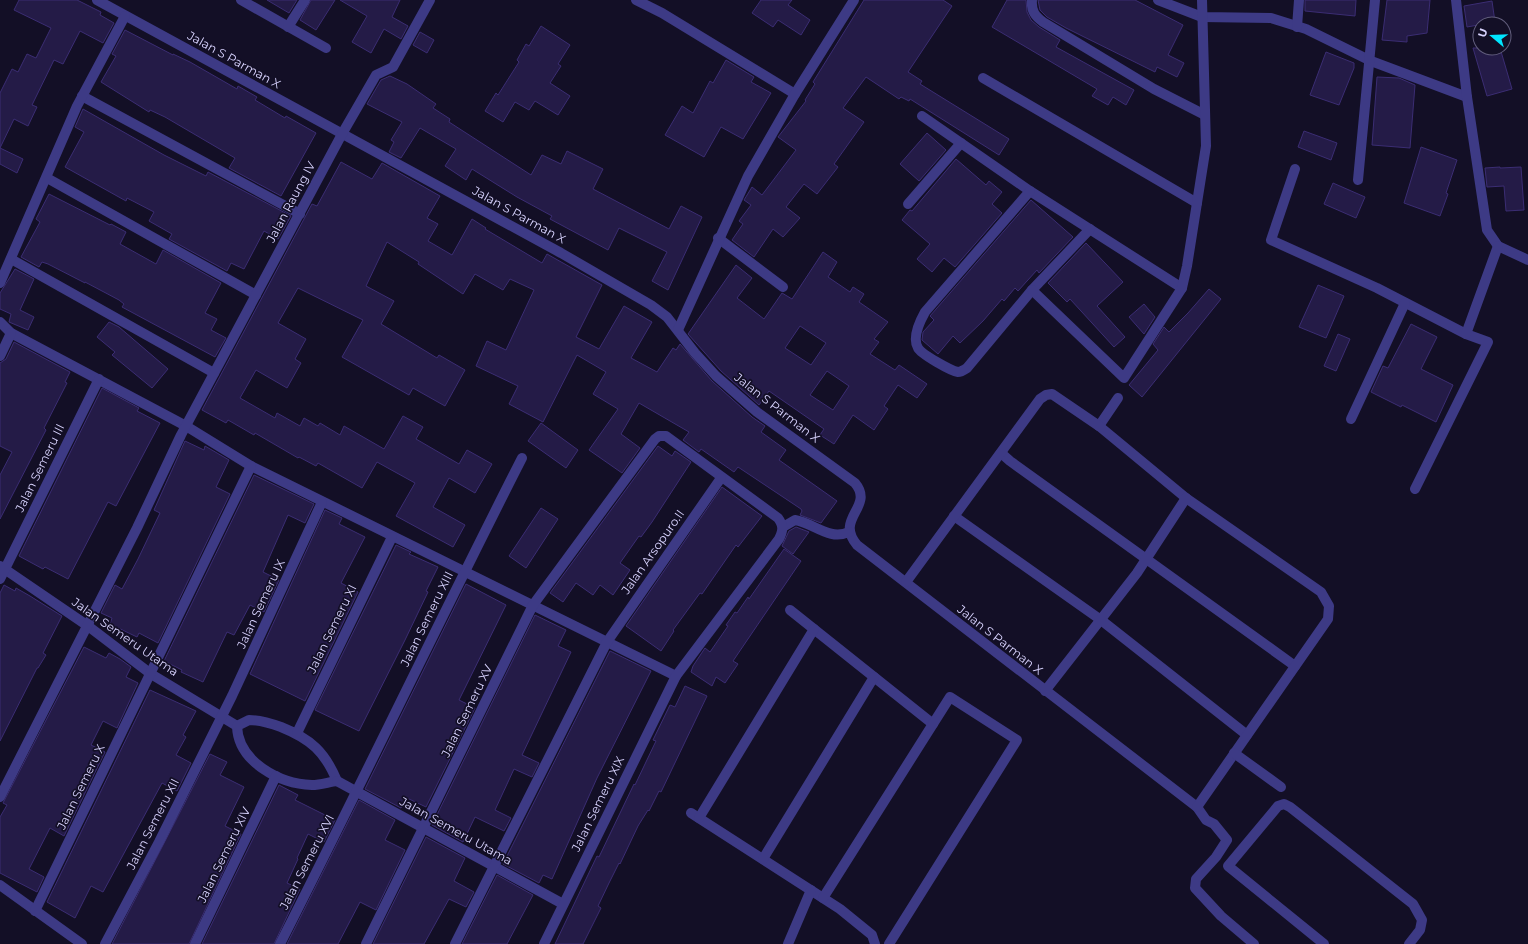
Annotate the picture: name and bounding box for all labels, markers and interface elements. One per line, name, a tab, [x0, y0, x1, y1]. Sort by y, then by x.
north arrow	[1472, 16, 1512, 56]
text: U	[1475, 26, 1491, 39]
street label: Jalan S Parman X	[184, 27, 284, 91]
street label: Jalan Raung IV	[262, 158, 319, 246]
street label: Jalan S Parman X	[469, 182, 569, 246]
street label: Jalan S Parman X	[731, 369, 823, 446]
street label: Jalan Semeru III	[11, 421, 67, 515]
street label: Jalan Arsopuro.II	[617, 507, 687, 598]
street label: Jalan Semeru IX	[233, 557, 288, 652]
street label: Jalan Semeru XIII	[397, 569, 456, 670]
street label: Jalan Semeru XI	[303, 582, 359, 676]
street label: Jalan Semeru Utama	[68, 594, 181, 679]
street label: Jalan S Parman X	[954, 601, 1046, 678]
street label: Jalan Semeru XV	[437, 661, 496, 760]
street label: Jalan Semeru X	[53, 742, 108, 833]
street label: Jalan Semeru XIX	[568, 754, 627, 855]
street label: Jalan Semeru XII	[123, 776, 182, 873]
street label: Jalan Semeru Utama	[396, 793, 515, 868]
street label: Jalan Semeru XIV	[193, 804, 254, 906]
street label: Jalan Semeru XVI	[276, 812, 337, 913]

